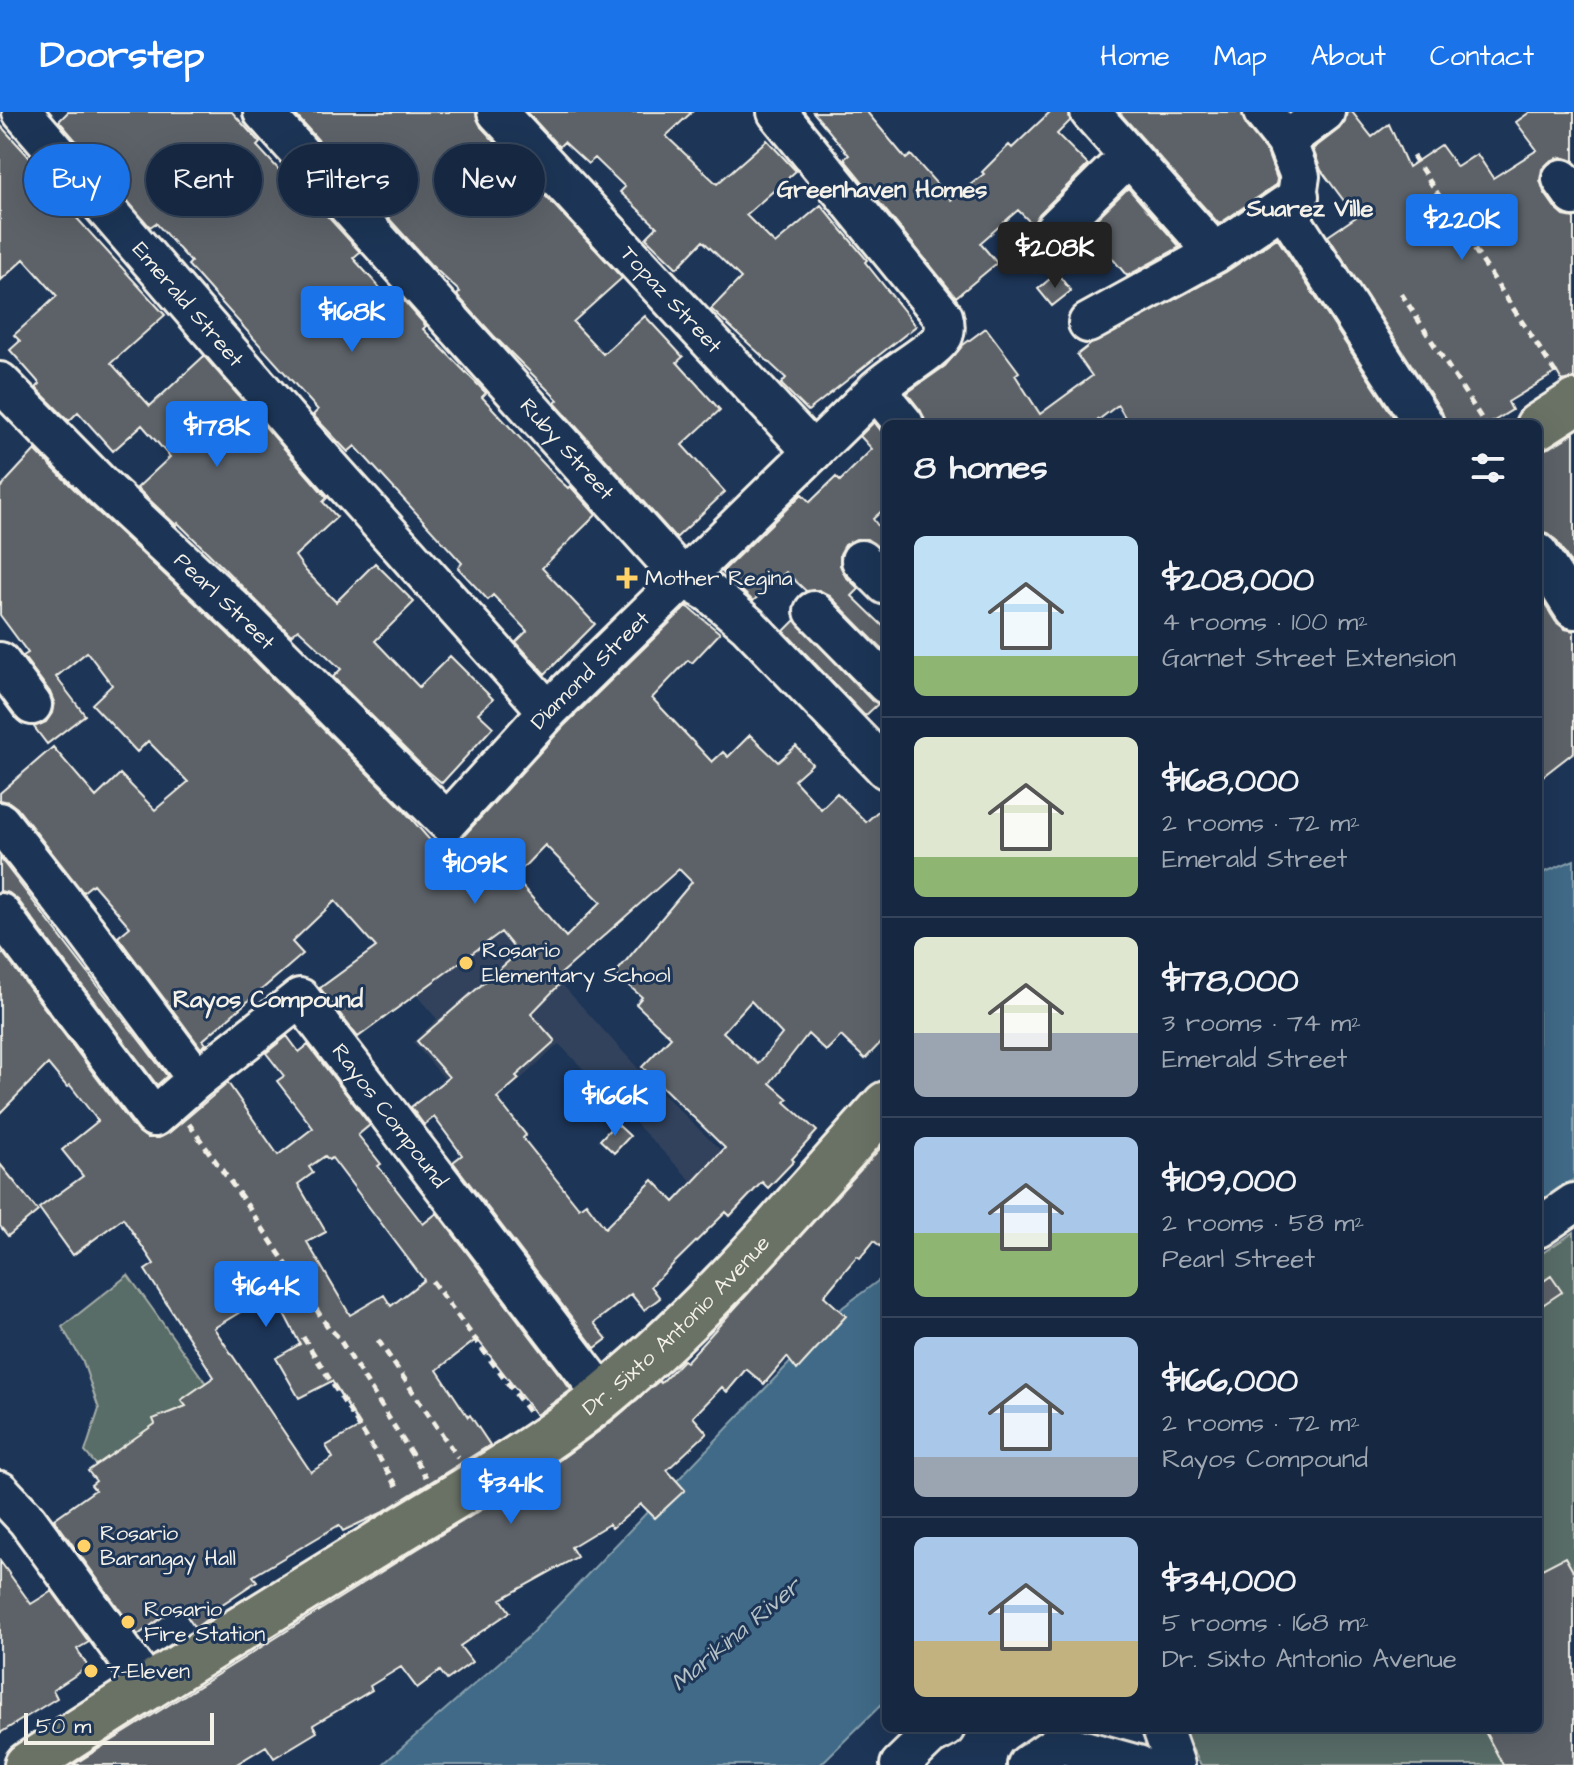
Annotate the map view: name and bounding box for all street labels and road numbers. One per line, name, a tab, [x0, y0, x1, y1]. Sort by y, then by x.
street label: Emerald Street	[125, 235, 251, 374]
street label: Topaz Street	[613, 239, 729, 360]
street label: Ruby Street	[513, 391, 621, 507]
street label: Pearl Street	[167, 545, 282, 657]
street label: Diamond Street	[523, 604, 657, 736]
street label: Rayos Compound	[325, 1037, 455, 1194]
street label: Dr. Sixto Antonio Avenue	[576, 1228, 777, 1423]

